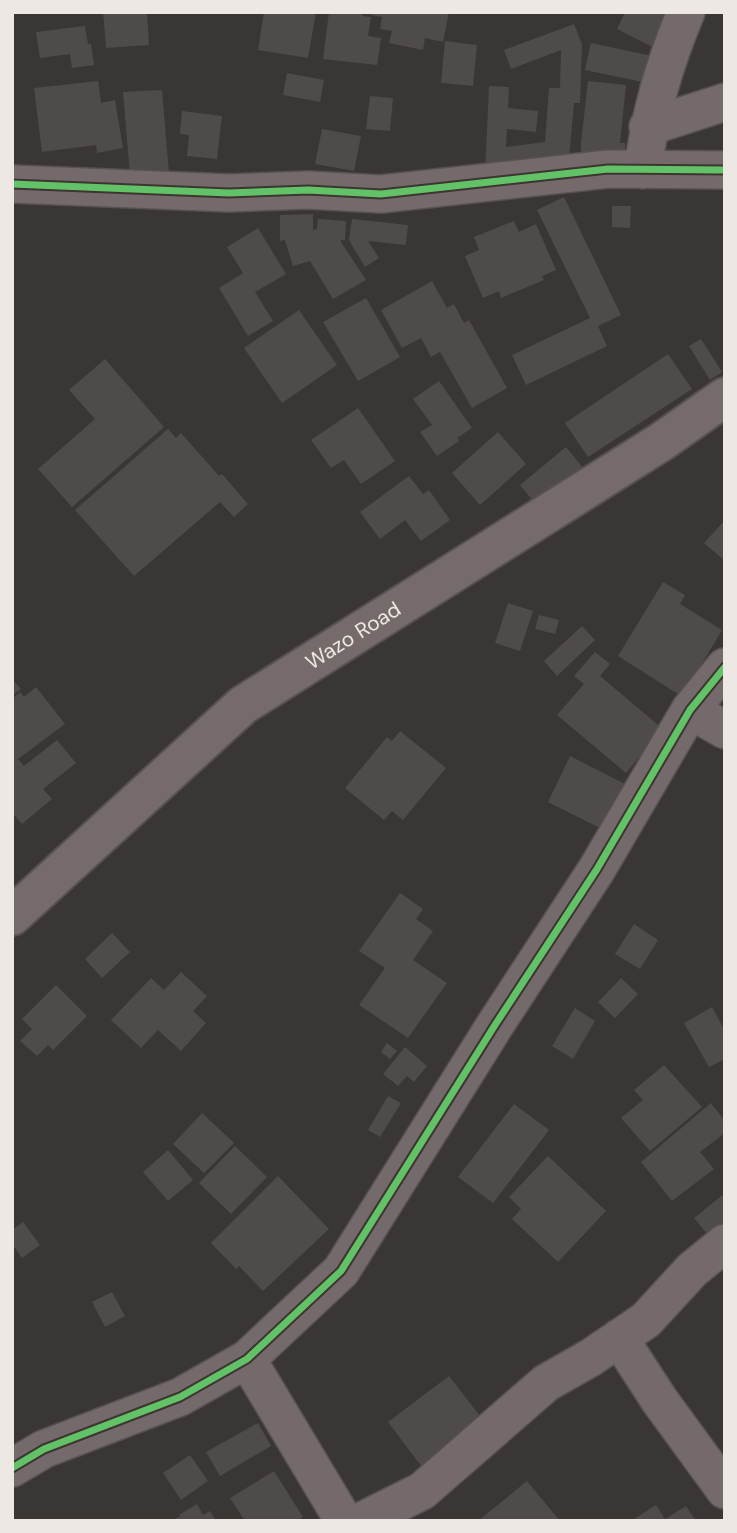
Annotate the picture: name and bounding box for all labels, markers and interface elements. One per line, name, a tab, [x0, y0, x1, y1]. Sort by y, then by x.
street label: Wazo Road	[300, 595, 406, 676]

